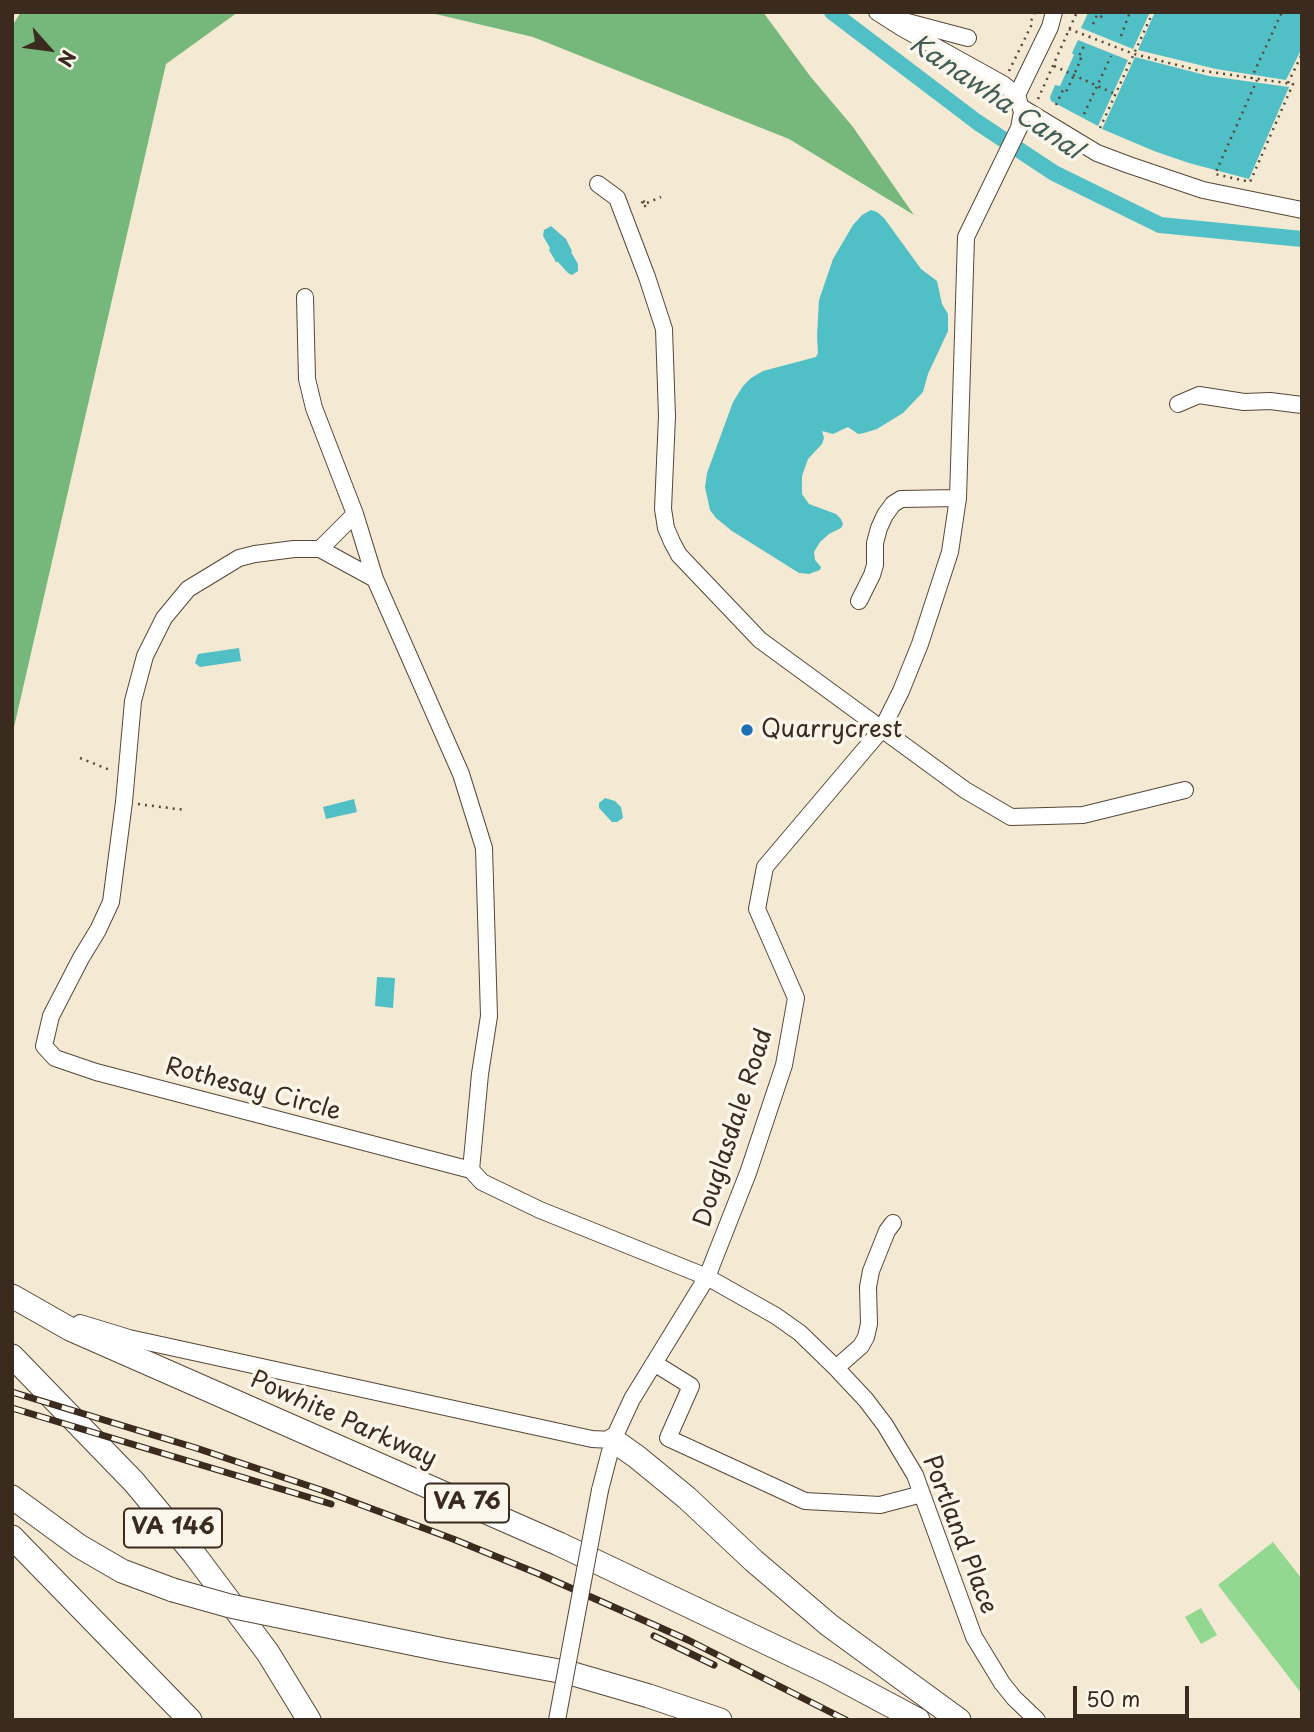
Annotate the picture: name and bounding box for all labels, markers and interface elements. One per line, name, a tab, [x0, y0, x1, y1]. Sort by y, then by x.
north arrow	[14, 14, 84, 84]
water label: Kanawha Canal	[903, 29, 1087, 167]
text: N	[52, 46, 83, 72]
place label: Quarrycrest	[761, 716, 902, 744]
marker: Quarrycrest	[739, 722, 755, 738]
street label: Douglasdale Road	[688, 1025, 780, 1231]
street label: Rothesay Circle	[162, 1053, 344, 1127]
street label: Powhite Parkway	[245, 1366, 441, 1474]
street label: Portland Place	[916, 1452, 1002, 1618]
road number: VA 76	[425, 1484, 509, 1522]
road number: VA 146	[124, 1508, 222, 1548]
scale bar	[1076, 1672, 1192, 1716]
text: 50 m	[1086, 1682, 1140, 1714]

